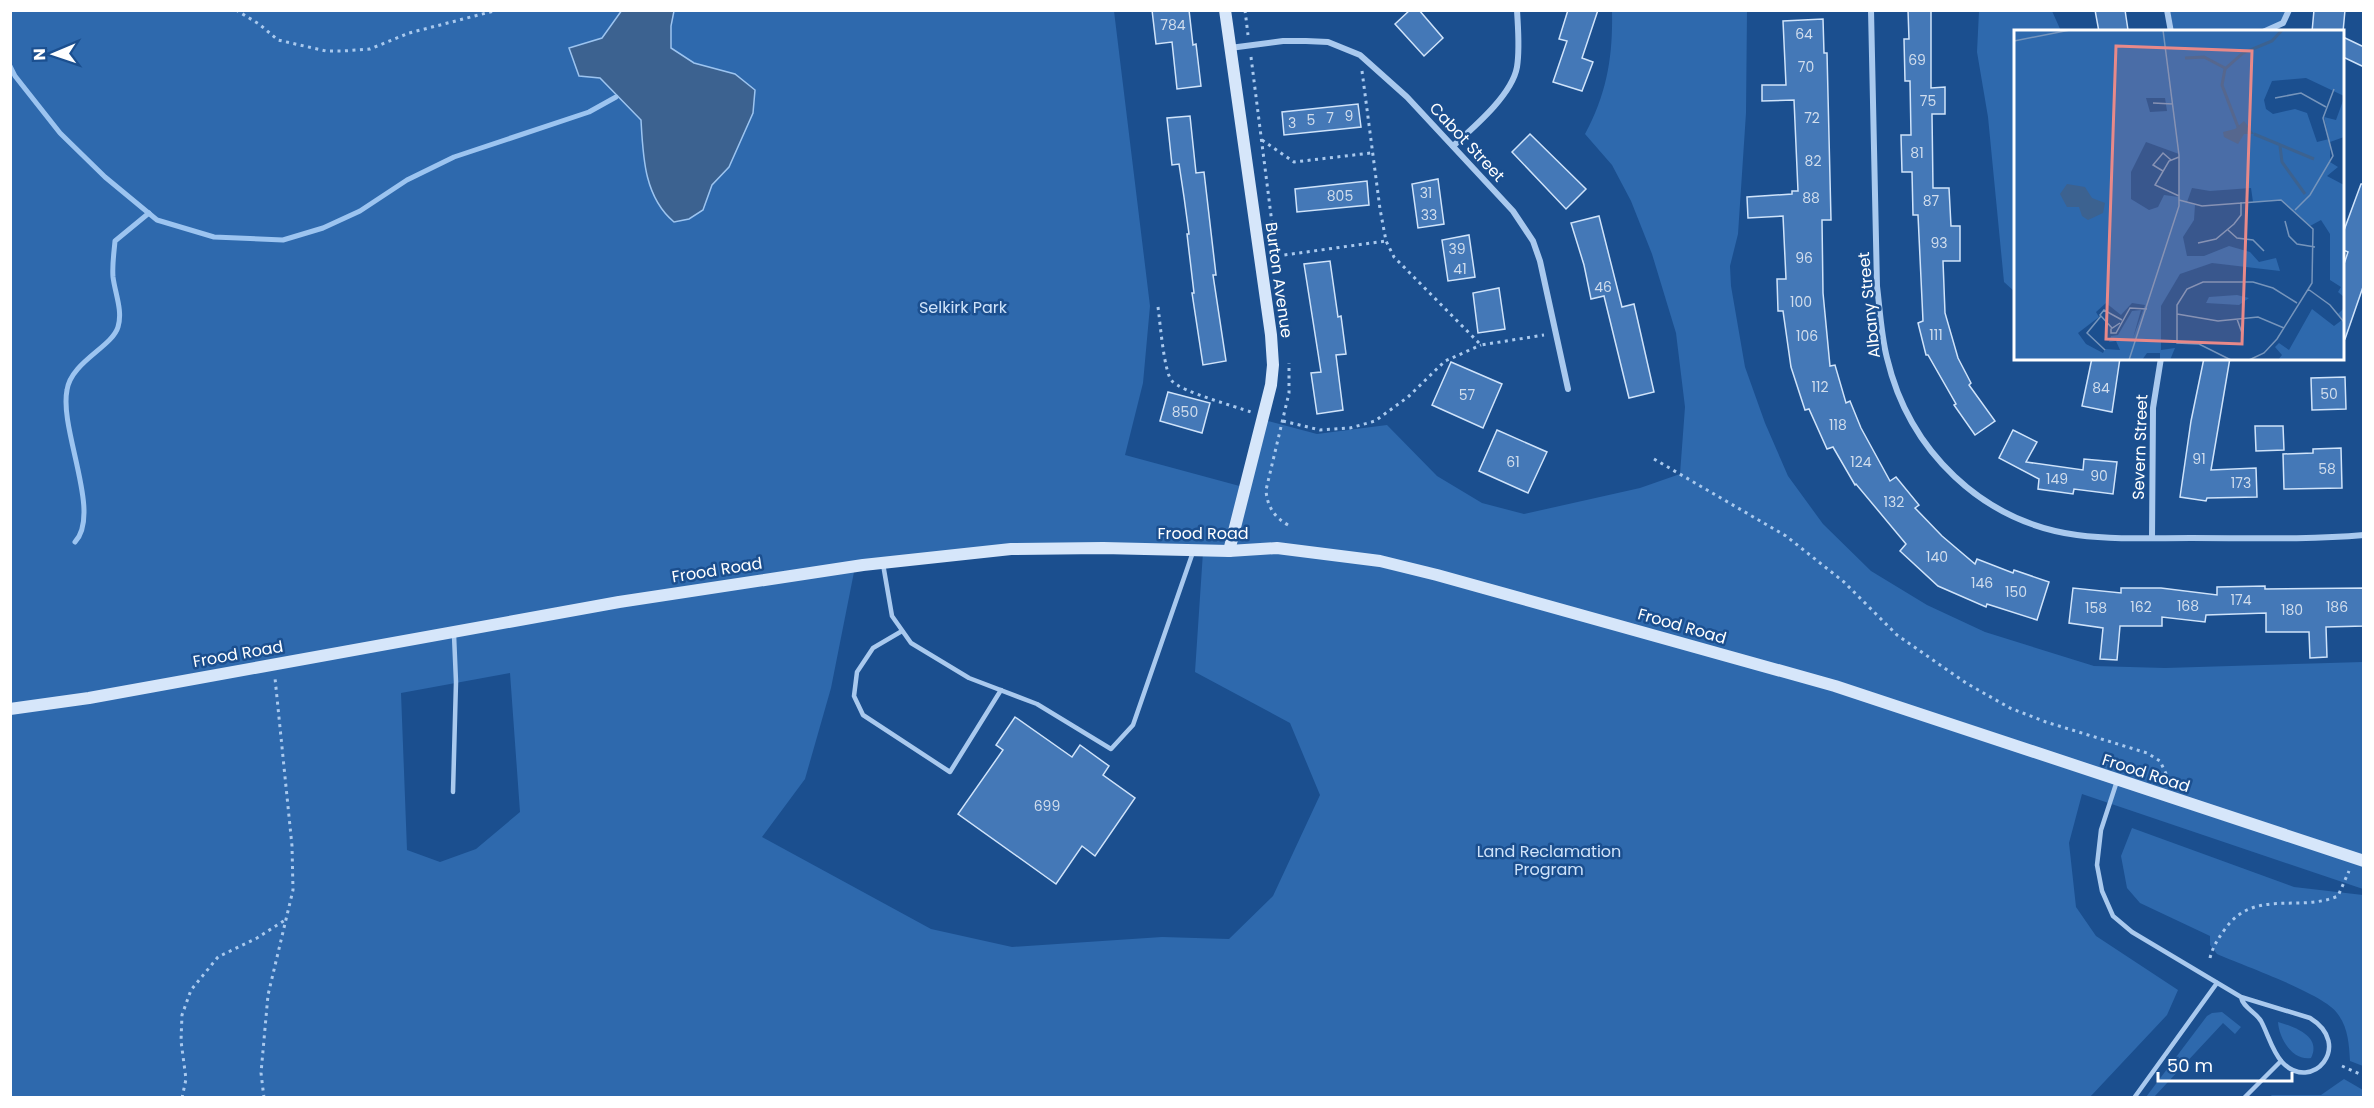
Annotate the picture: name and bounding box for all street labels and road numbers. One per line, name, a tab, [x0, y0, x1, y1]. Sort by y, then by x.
street label: Cabot Street	[1424, 97, 1510, 187]
street label: Burton Avenue	[1259, 221, 1299, 339]
street label: Albany Street	[1852, 251, 1886, 359]
street label: Severn Street	[2127, 394, 2153, 500]
street label: Frood Road	[1157, 522, 1249, 545]
street label: Frood Road	[670, 552, 764, 588]
street label: Frood Road	[1635, 602, 1729, 650]
street label: Frood Road	[191, 635, 285, 673]
street label: Frood Road	[2099, 748, 2193, 798]

